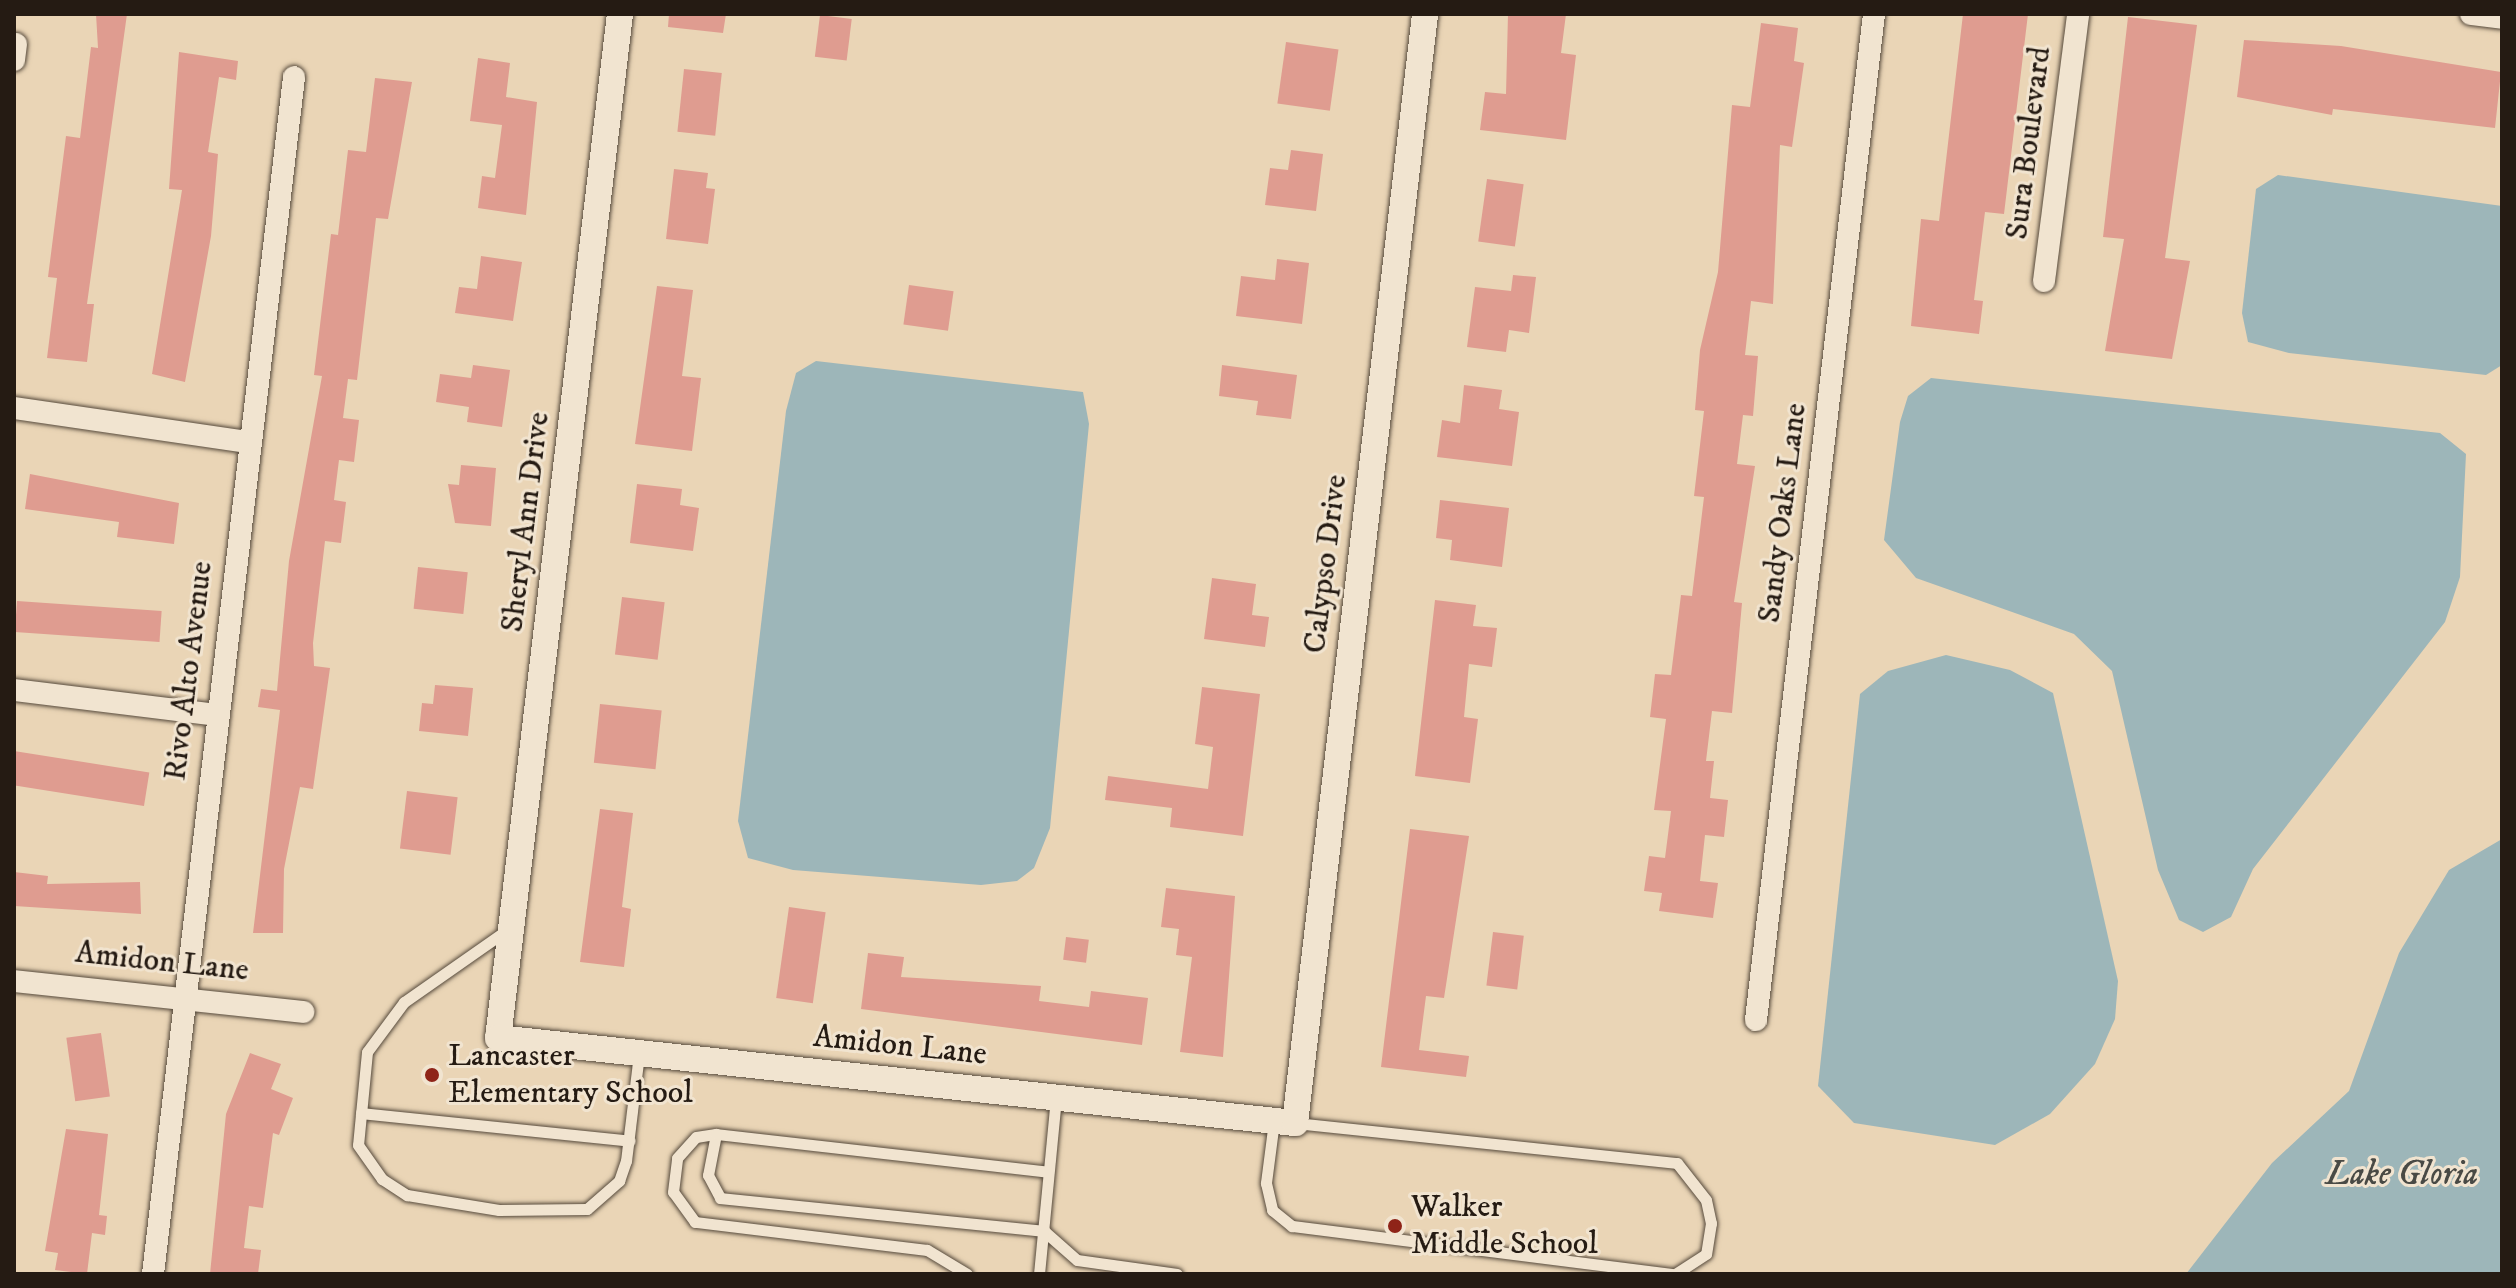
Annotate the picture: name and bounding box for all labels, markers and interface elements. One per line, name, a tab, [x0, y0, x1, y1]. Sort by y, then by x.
street label: Sura Boulevard	[1998, 44, 2060, 242]
street label: Sandy Oaks Lane	[1750, 401, 1816, 625]
street label: Sheryl Ann Drive	[493, 410, 559, 634]
street label: Calypso Drive	[1296, 472, 1356, 656]
street label: Rivo Alto Avenue	[156, 559, 222, 783]
street label: Amidon Lane	[73, 934, 251, 990]
street label: Amidon Lane	[811, 1018, 989, 1074]
place label: Lancaster Elementary School	[448, 1038, 693, 1113]
marker: Lancaster Elementary School	[423, 1066, 441, 1084]
water label: Lake Gloria	[2326, 1155, 2478, 1195]
place label: Walker Middle School	[1411, 1189, 1598, 1264]
marker: Walker Middle School	[1386, 1217, 1404, 1235]

